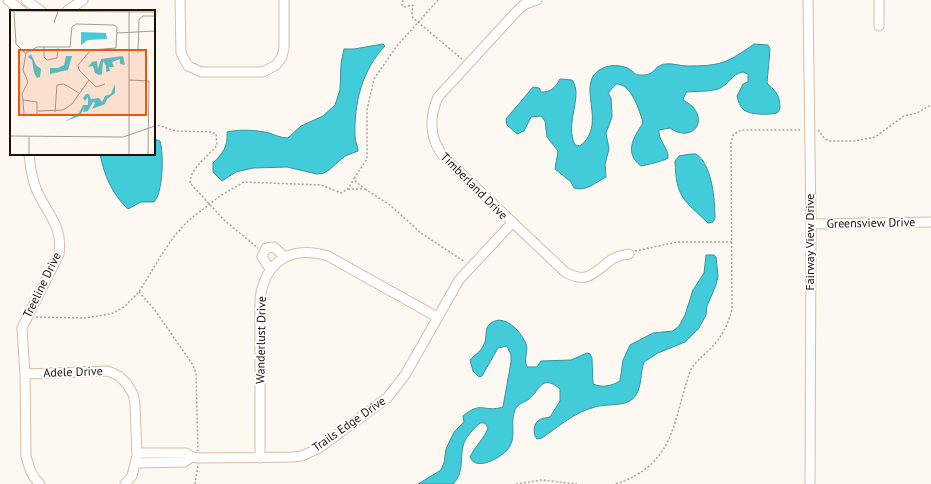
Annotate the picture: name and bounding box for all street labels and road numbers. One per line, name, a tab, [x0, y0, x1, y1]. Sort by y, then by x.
street label: Timberland Drive	[438, 149, 511, 222]
street label: Fairway View Drive	[802, 194, 817, 290]
street label: Greensview Drive	[827, 214, 915, 231]
street label: Treeline Drive	[19, 250, 64, 320]
street label: Wanderlust Drive	[252, 296, 269, 384]
street label: Adele Drive	[43, 363, 103, 380]
street label: Trails Edge Drive	[309, 393, 388, 454]

